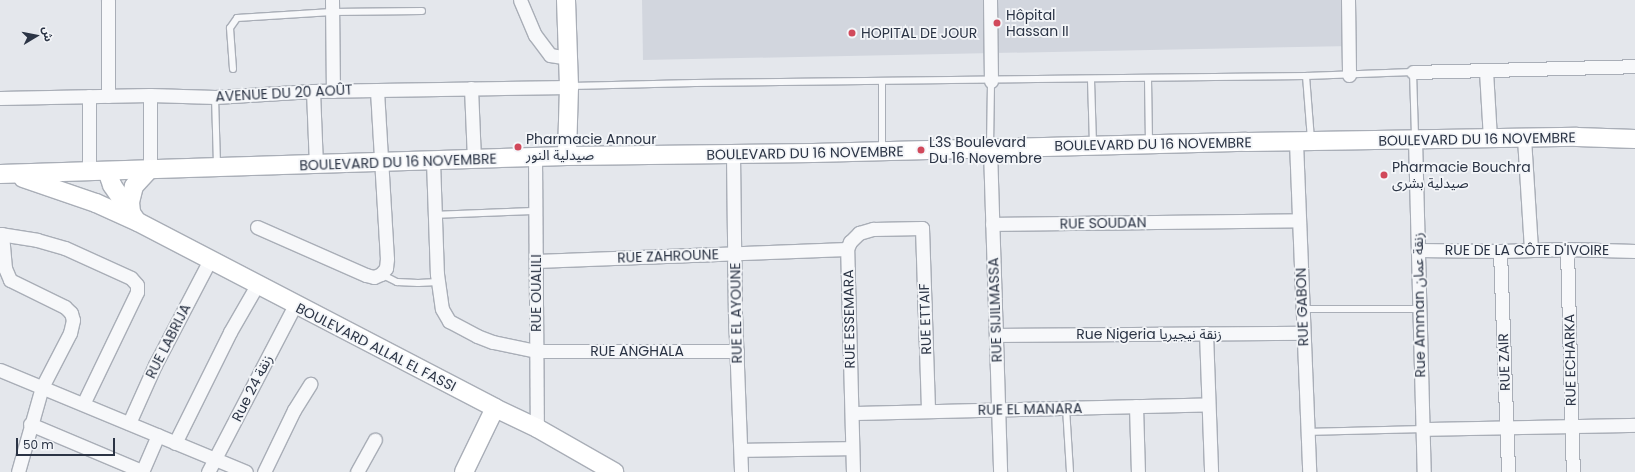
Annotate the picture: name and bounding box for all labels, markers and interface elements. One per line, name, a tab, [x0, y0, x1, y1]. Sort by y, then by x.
place label: Hôpital Hassan II	[1006, 7, 1069, 40]
north arrow	[16, 16, 56, 56]
marker: Hôpital Hassan II	[991, 17, 1003, 29]
text: ش	[39, 25, 57, 43]
place label: HOPITAL DE JOUR	[861, 25, 977, 41]
marker: HOPITAL DE JOUR	[846, 27, 858, 39]
street label: AVENUE DU 20 AOÛT	[215, 81, 353, 105]
street label: BOULEVARD DU 16 NOVEMBRE	[1378, 129, 1576, 149]
place label: Pharmacie Annour صيدلية النور	[526, 131, 656, 164]
place label: L3S Boulevard Du 16 Novembre	[929, 134, 1042, 166]
street label: BOULEVARD DU 16 NOVEMBRE	[1054, 134, 1252, 154]
marker: Pharmacie Annour صيدلية النور	[513, 142, 523, 152]
street label: BOULEVARD DU 16 NOVEMBRE	[706, 143, 904, 163]
marker: L3S Boulevard Du 16 Novembre	[916, 145, 926, 155]
street label: BOULEVARD DU 16 NOVEMBRE	[299, 150, 497, 174]
place label: Pharmacie Bouchra صيدلية بشرى	[1392, 159, 1531, 192]
marker: Pharmacie Bouchra صيدلية بشرى	[1379, 170, 1389, 180]
street label: RUE SOUDAN	[1059, 214, 1147, 232]
street label: Rue Amman زنقة عمان	[1409, 232, 1429, 378]
street label: RUE DE LA CÔTE D'IVOIRE	[1445, 242, 1609, 258]
street label: RUE ZAHROUNE	[617, 246, 719, 266]
street label: RUE OUALILI	[528, 254, 544, 332]
street label: RUE SIJILMASSA	[985, 257, 1005, 363]
street label: RUE EL AYOUNE	[727, 262, 745, 364]
street label: RUE GABON	[1292, 267, 1312, 347]
street label: RUE ESSEMARA	[840, 269, 858, 369]
street label: RUE ETTAIF	[915, 283, 935, 355]
street label: BOULEVARD ALLAL EL FASSI	[293, 299, 459, 395]
street label: RUE LABRIJA	[142, 301, 194, 381]
street label: RUE ECHARKA	[1561, 314, 1579, 406]
street label: Rue Nigeria زنقة نيجيريا	[1076, 326, 1222, 342]
street label: RUE ZAIR	[1495, 333, 1513, 391]
street label: RUE ANGHALA	[590, 343, 684, 359]
street label: Rue 24 زنقة	[228, 352, 276, 424]
street label: RUE EL MANARA	[978, 400, 1082, 418]
scale bar	[18, 430, 117, 456]
text: 50 m	[23, 436, 54, 453]

